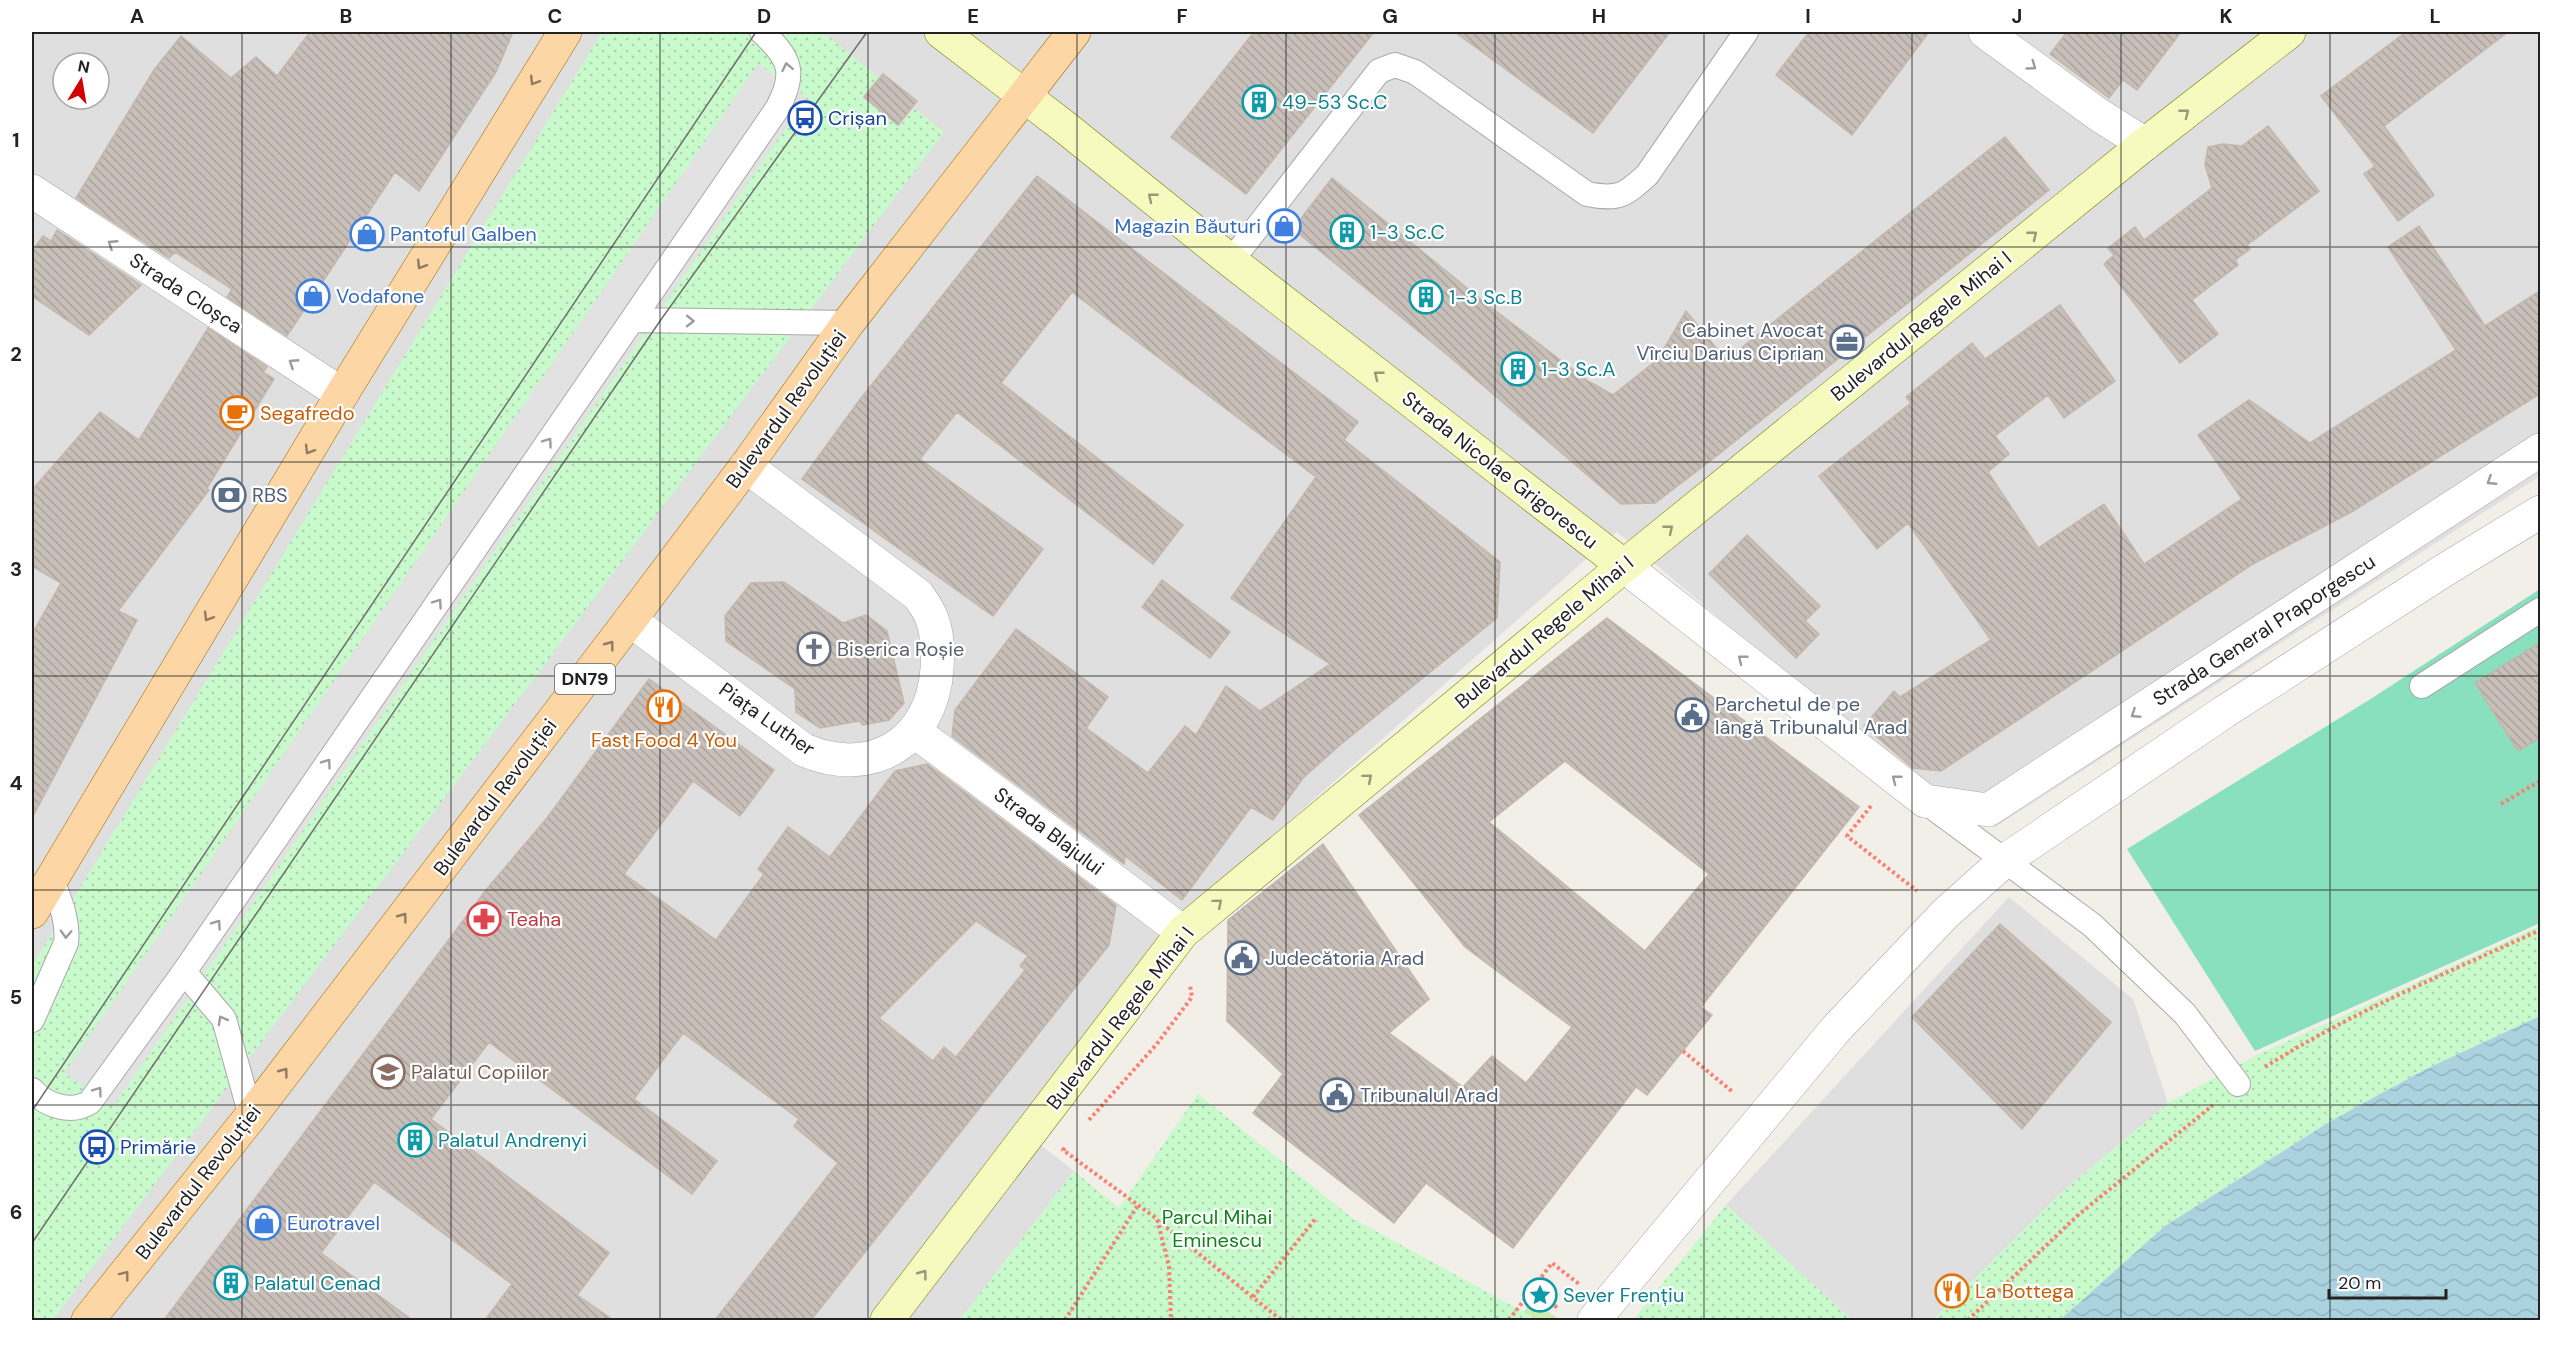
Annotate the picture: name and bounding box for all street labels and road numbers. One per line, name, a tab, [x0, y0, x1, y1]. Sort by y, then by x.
street label: Bulevardul Regele Mihai I	[1825, 245, 2017, 407]
street label: Strada Cloșca	[125, 247, 247, 339]
street label: Bulevardul Revoluției	[720, 325, 852, 493]
street label: Strada Nicolae Grigorescu	[1397, 385, 1603, 555]
street label: Strada General Praporgescu	[2148, 548, 2380, 712]
street label: Bulevardul Regele Mihai I	[1449, 550, 1639, 714]
road number: DN79	[555, 664, 615, 694]
street label: Piața Luther	[714, 676, 820, 762]
street label: Bulevardul Revoluției	[428, 713, 562, 881]
street label: Strada Blajului	[989, 781, 1109, 881]
street label: Bulevardul Regele Mihai I	[1040, 921, 1200, 1115]
street label: Bulevardul Revoluției	[129, 1099, 267, 1265]

